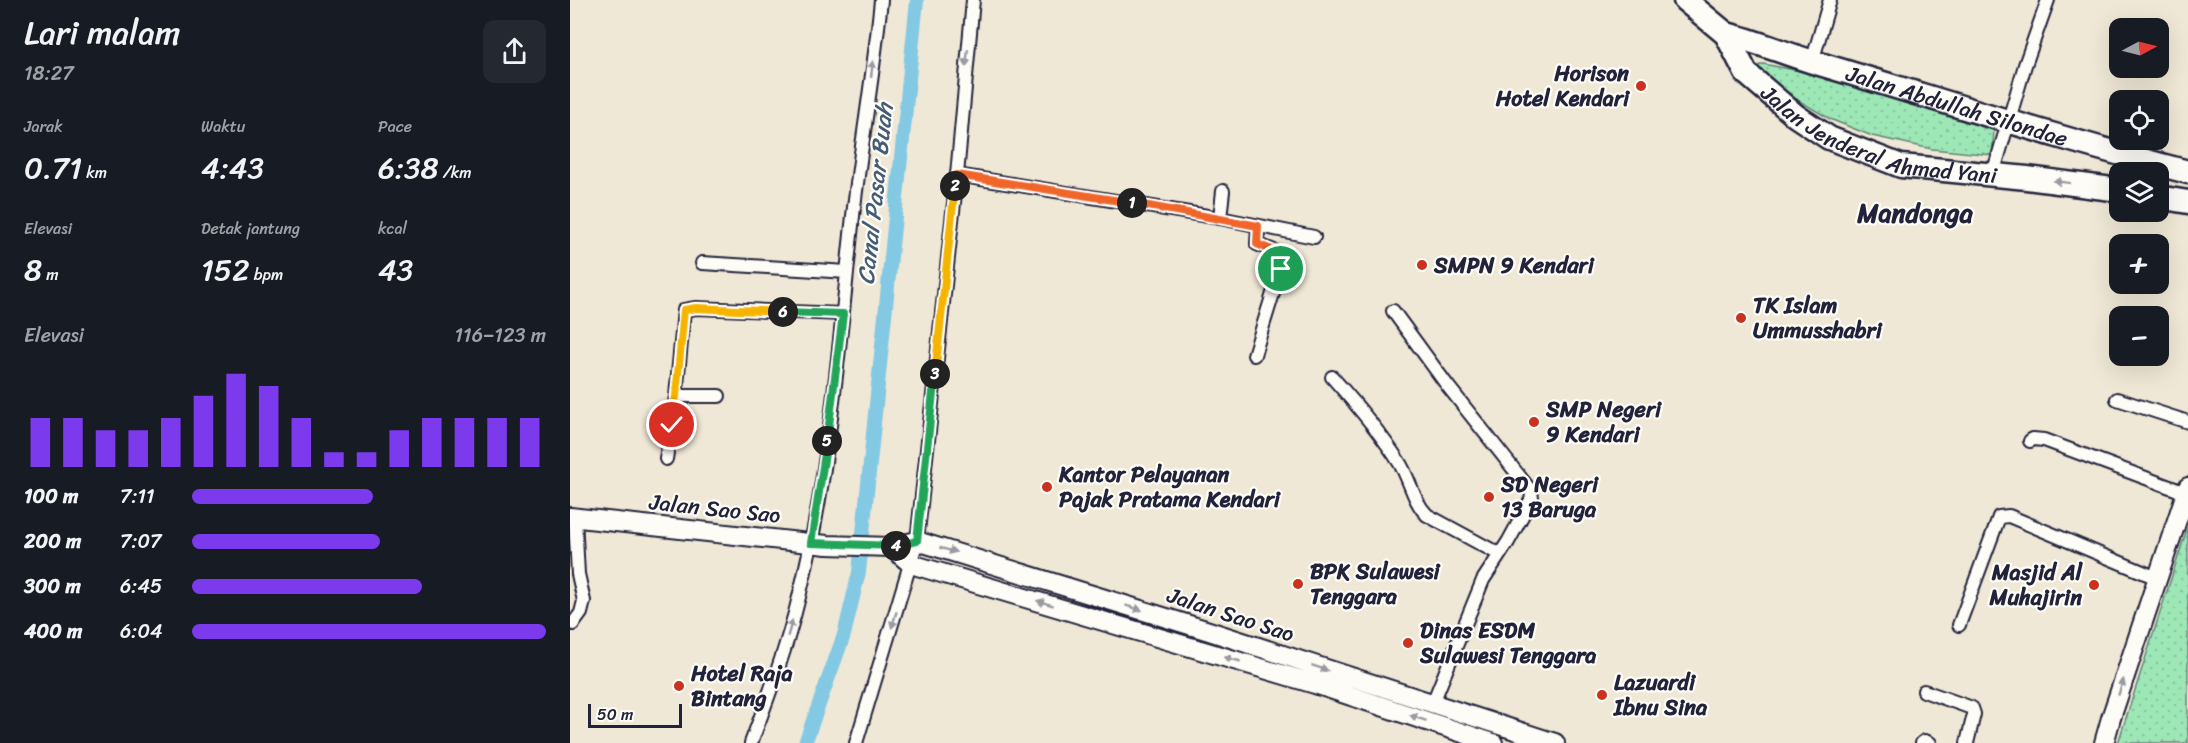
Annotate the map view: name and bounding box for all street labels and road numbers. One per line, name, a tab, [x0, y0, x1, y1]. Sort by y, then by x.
street label: Jalan Abdullah Silondae	[1840, 54, 2072, 158]
street label: Jalan Jenderal Ahmad Yani	[1751, 74, 1999, 195]
street label: Jalan Sao Sao	[646, 482, 783, 535]
street label: Jalan Sao Sao	[1161, 575, 1300, 653]

